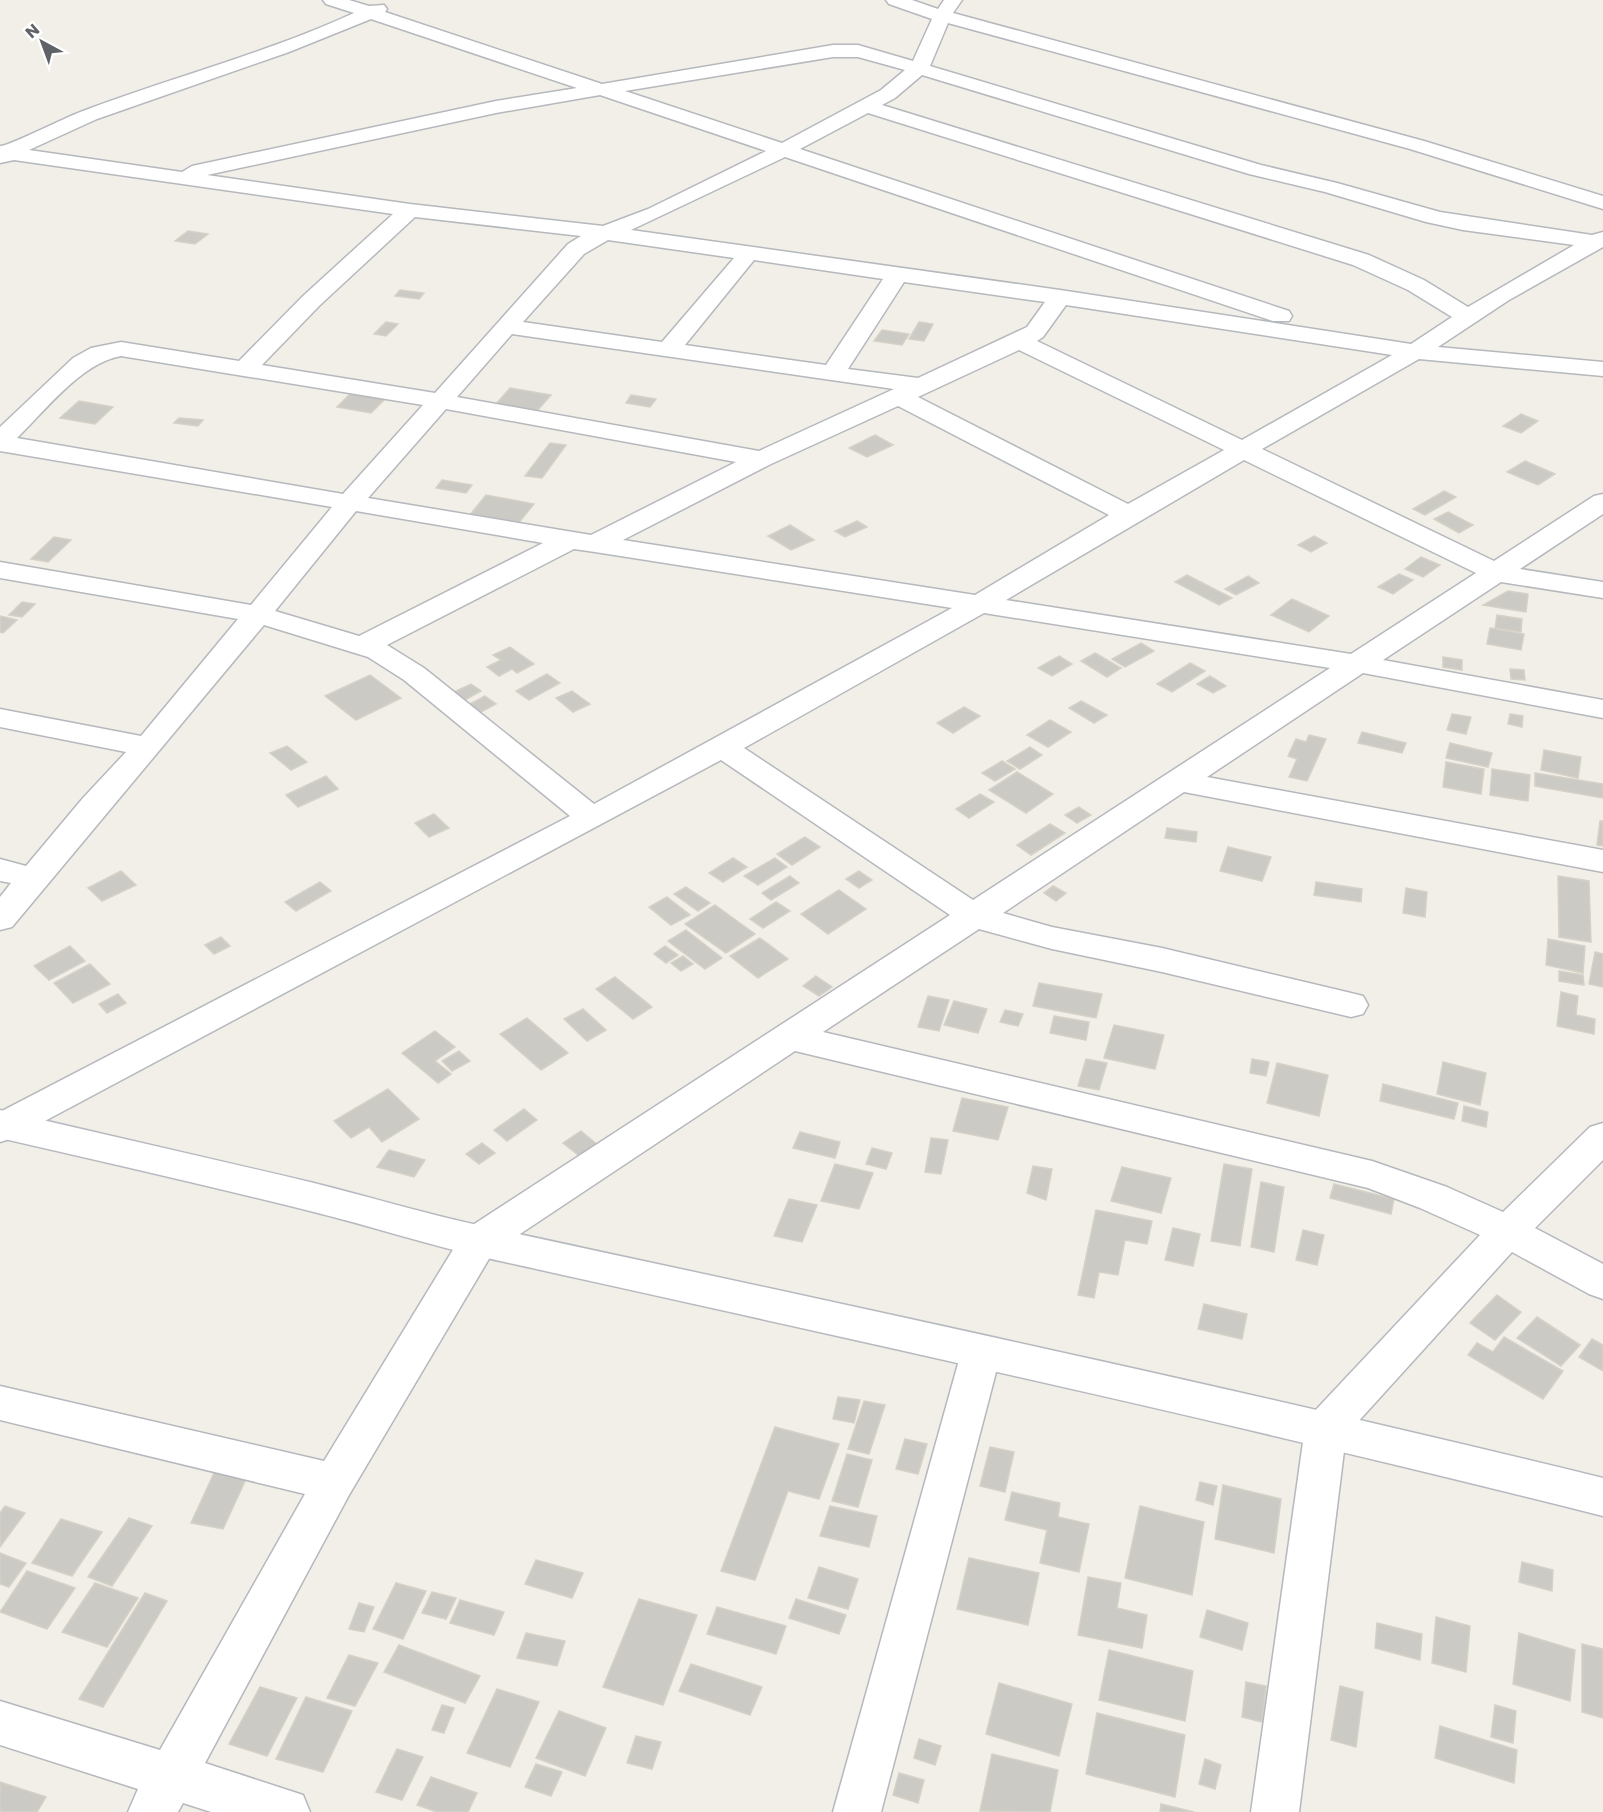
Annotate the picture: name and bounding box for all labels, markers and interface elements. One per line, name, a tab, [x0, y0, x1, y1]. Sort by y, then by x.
north arrow	[12, 12, 72, 72]
text: N	[20, 18, 45, 44]

